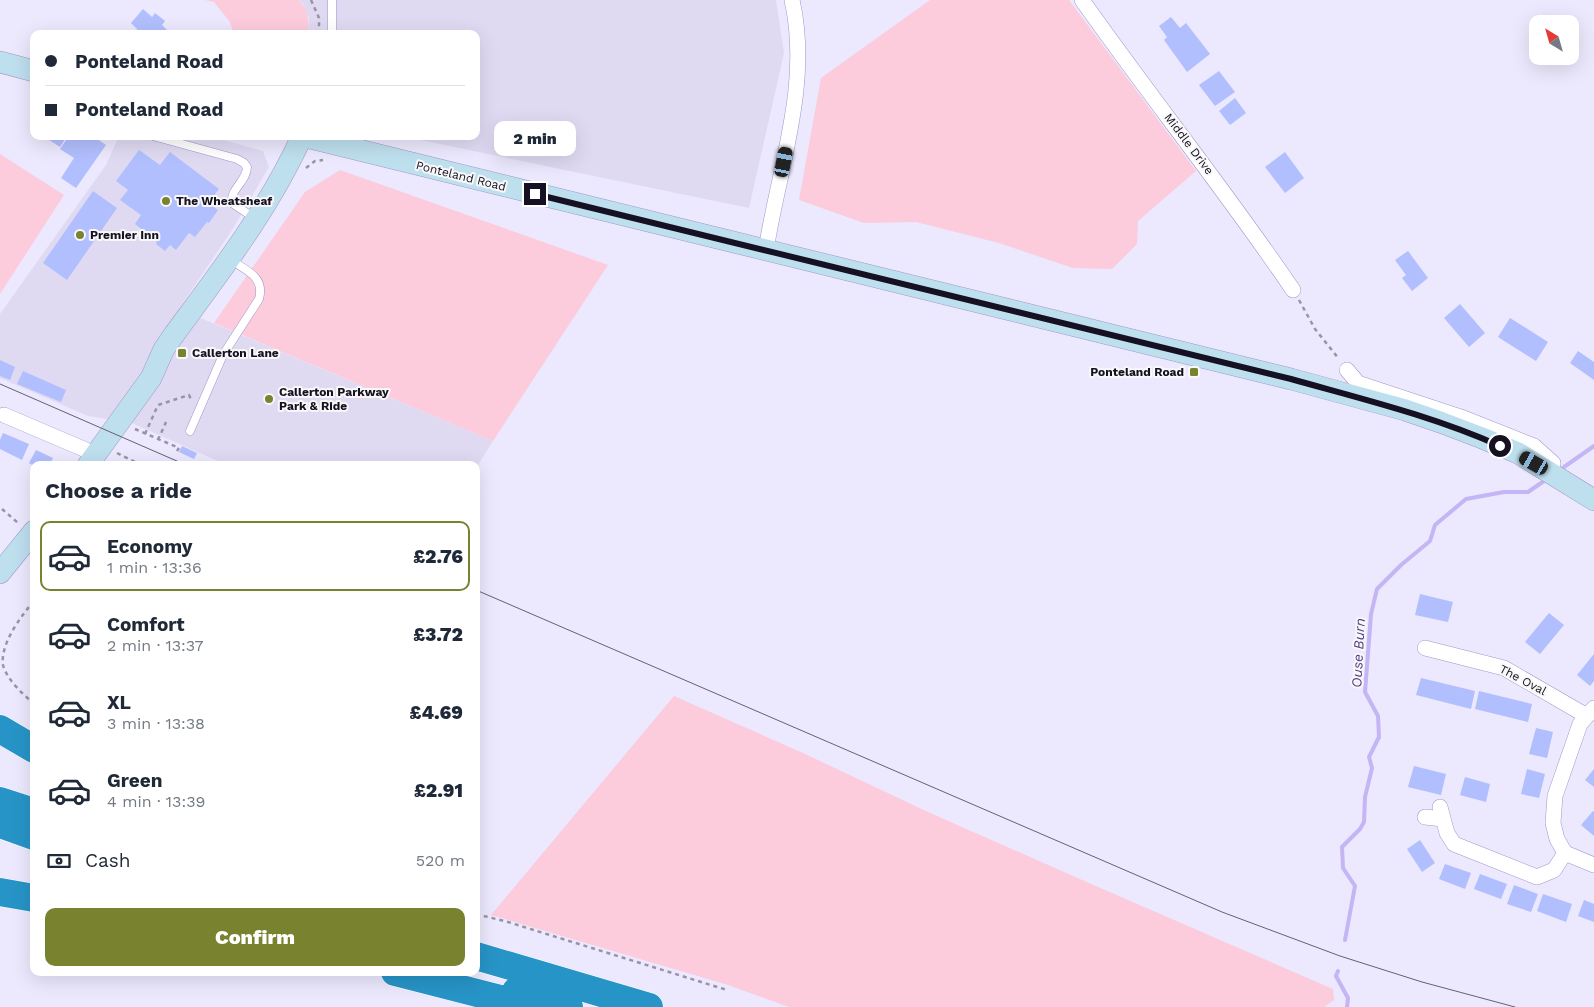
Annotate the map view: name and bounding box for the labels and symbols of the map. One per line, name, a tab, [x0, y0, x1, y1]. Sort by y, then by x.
north arrow	[1529, 15, 1579, 65]
street label: Middle Drive	[1161, 111, 1217, 177]
callout: 2 min	[494, 121, 576, 156]
car	[773, 146, 794, 178]
street label: Ponteland Road	[414, 158, 508, 194]
route end	[524, 183, 546, 205]
place label: The Wheatsheaf	[176, 194, 272, 208]
marker: The Wheatsheaf	[160, 195, 172, 207]
place label: Premier Inn	[90, 228, 159, 242]
marker: Premier Inn	[74, 229, 86, 241]
place label: Callerton Lane	[192, 346, 279, 360]
marker: Callerton Lane	[176, 347, 188, 359]
place label: Ponteland Road	[1090, 365, 1184, 379]
marker: Ponteland Road	[1188, 366, 1200, 378]
place label: Callerton Parkway Park & Ride	[279, 385, 389, 413]
marker: Callerton Parkway Park & Ride	[263, 393, 275, 405]
route start	[1489, 435, 1511, 457]
car	[1517, 449, 1550, 477]
water label: Ouse Burn	[1348, 618, 1368, 688]
street label: The Oval	[1497, 662, 1549, 698]

